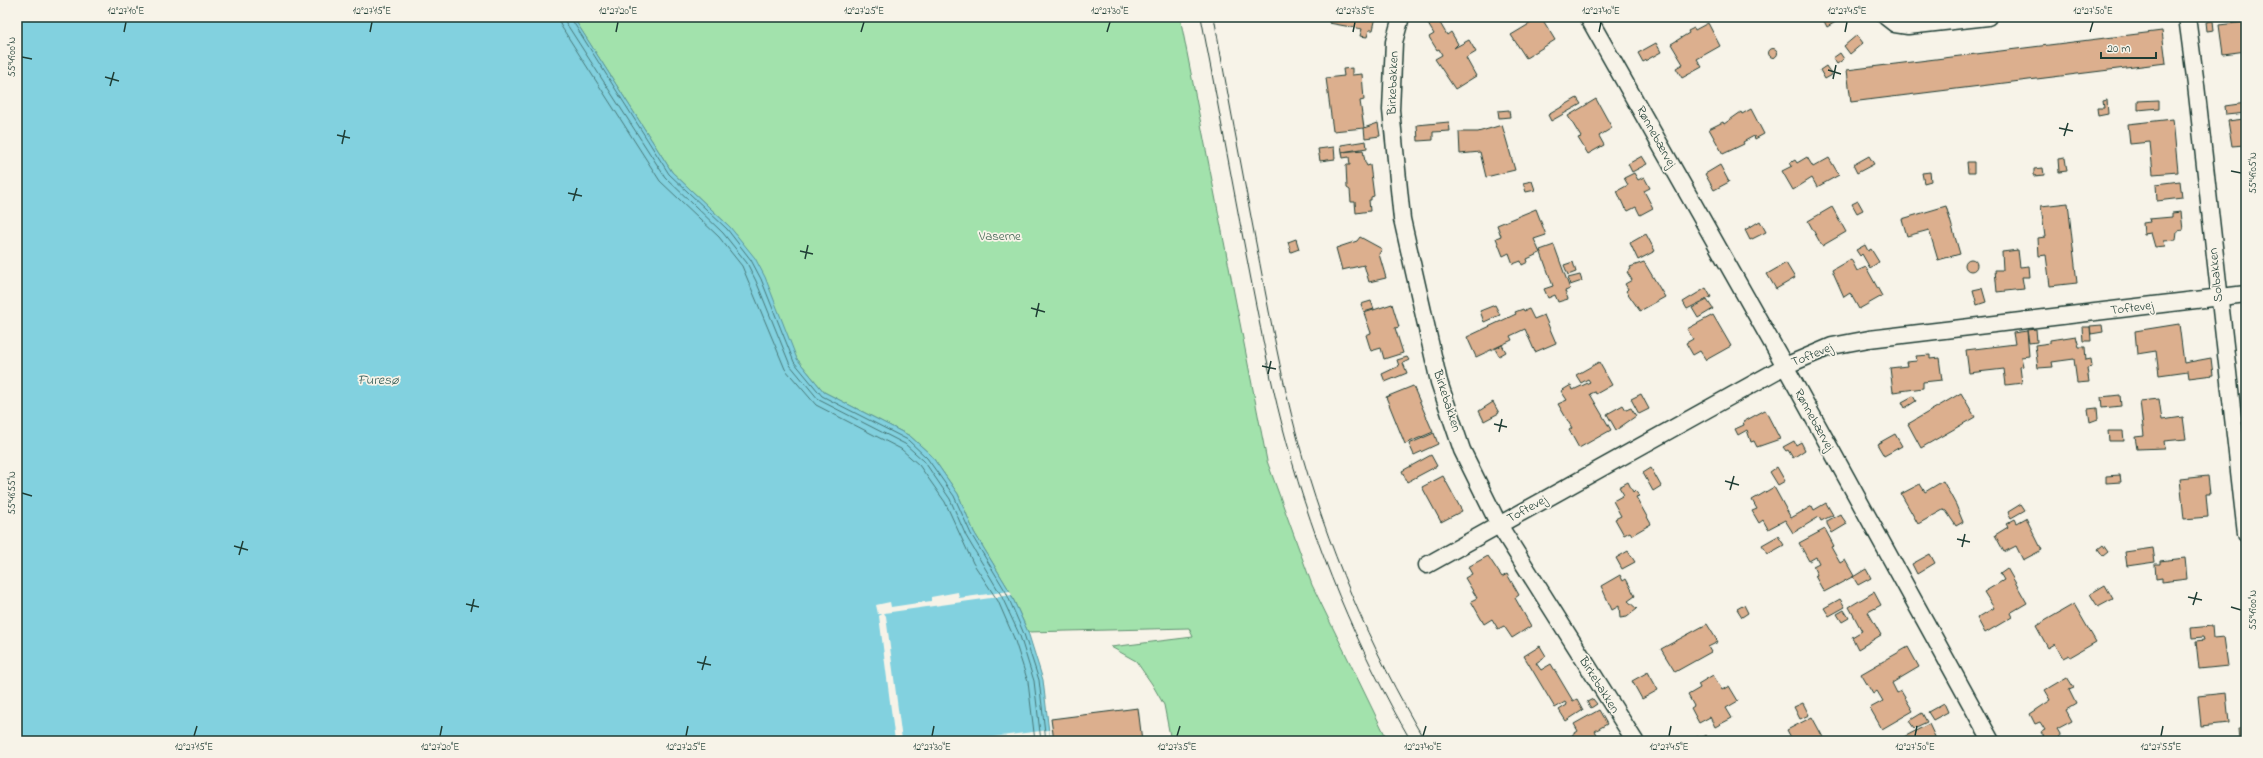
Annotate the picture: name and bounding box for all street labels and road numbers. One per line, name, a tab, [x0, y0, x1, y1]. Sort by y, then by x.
street label: Birkebakken	[1382, 51, 1404, 116]
street label: Rønnebærvej	[1631, 103, 1681, 172]
street label: Solbakken	[2204, 247, 2228, 303]
street label: Toftevej	[2109, 296, 2155, 320]
street label: Toftevej	[1788, 338, 1836, 372]
street label: Birkebakken	[1428, 367, 1466, 434]
street label: Rønnebærvej	[1789, 386, 1839, 455]
street label: Toftevej	[1503, 490, 1551, 528]
street label: Birkebakken	[1573, 652, 1624, 717]

